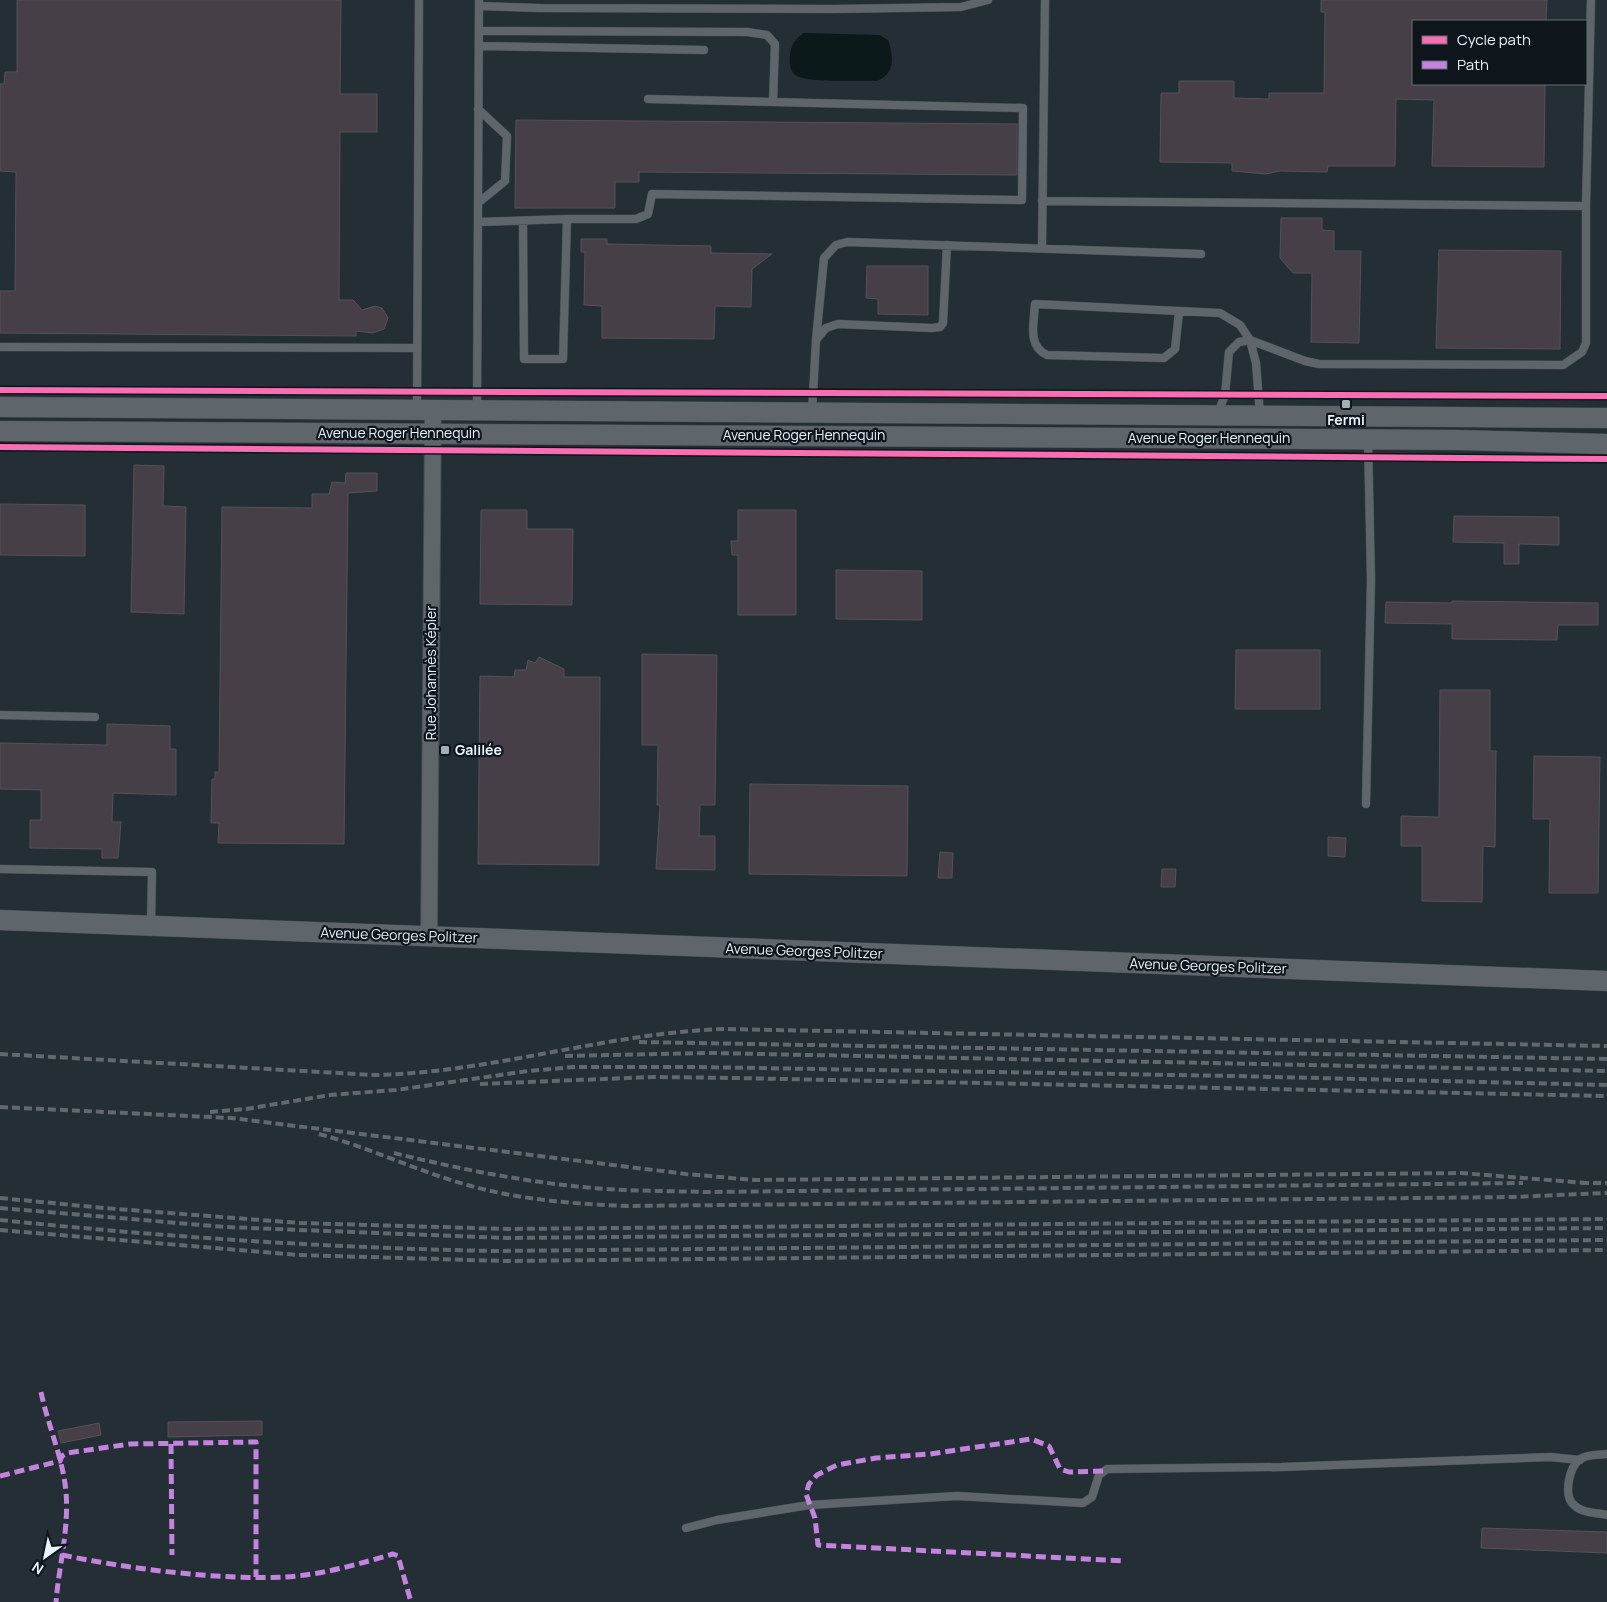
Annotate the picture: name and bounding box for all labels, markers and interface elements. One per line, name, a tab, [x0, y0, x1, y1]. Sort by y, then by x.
legend	[1412, 20, 1587, 85]
text: Cycle path	[1457, 29, 1531, 50]
text: Path	[1457, 54, 1489, 75]
marker: Fermi	[1340, 398, 1352, 410]
place label: Fermi	[1327, 410, 1365, 429]
street label: Avenue Roger Hennequin	[318, 423, 480, 442]
street label: Avenue Roger Hennequin	[723, 425, 885, 444]
street label: Avenue Roger Hennequin	[1128, 428, 1290, 447]
street label: Rue Johannès Képler	[421, 606, 440, 740]
place label: Galilée	[455, 740, 502, 759]
marker: Galilée	[439, 744, 451, 756]
street label: Avenue Georges Politzer	[320, 922, 478, 947]
street label: Avenue Georges Politzer	[725, 938, 883, 963]
street label: Avenue Georges Politzer	[1129, 953, 1287, 978]
north arrow	[20, 1532, 70, 1582]
text: N	[28, 1558, 47, 1579]

